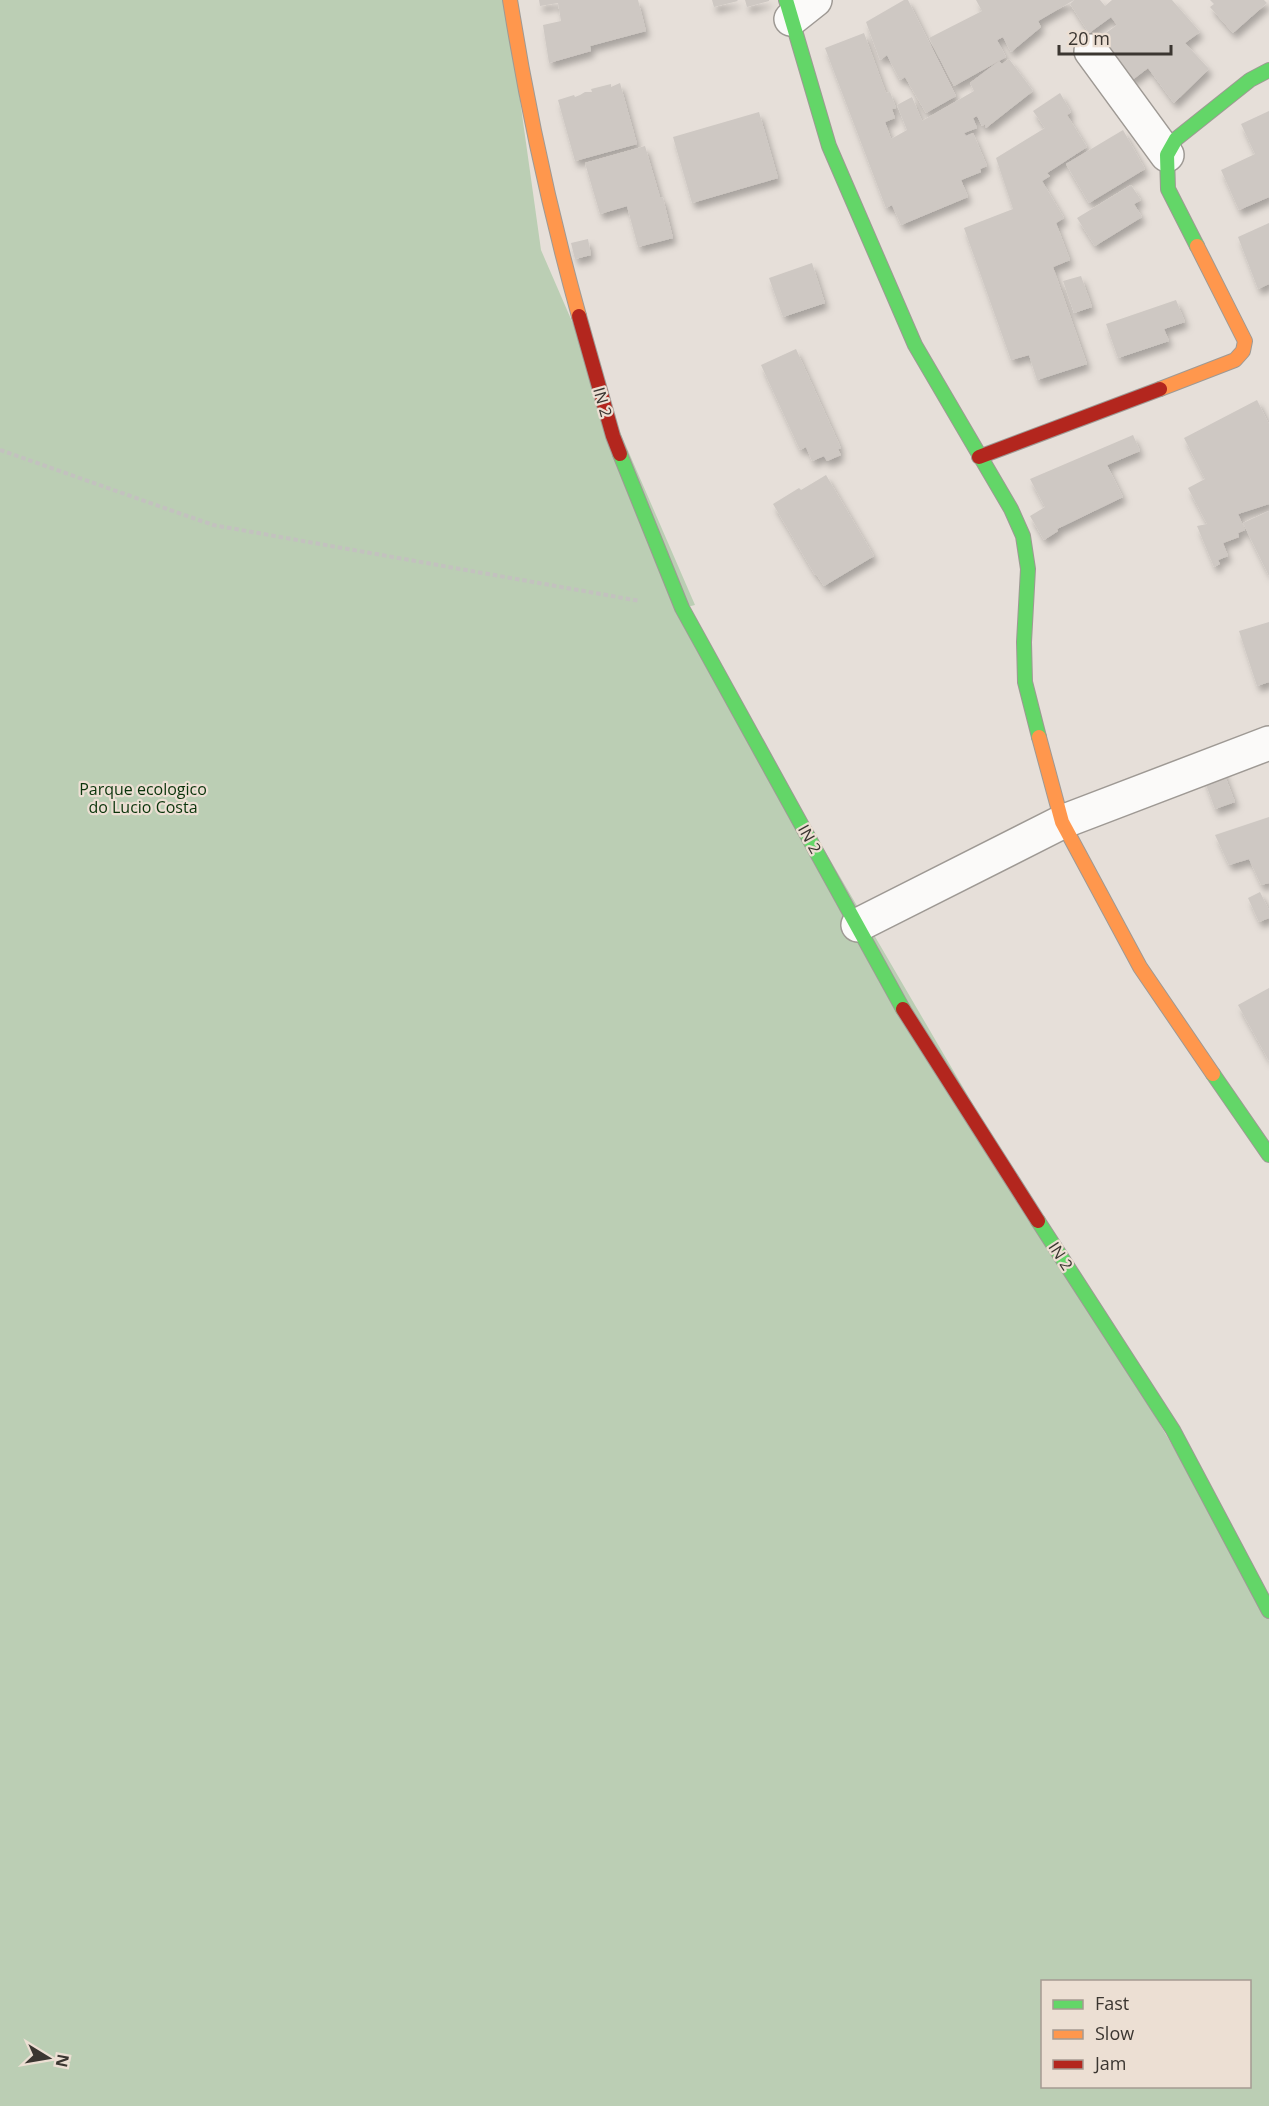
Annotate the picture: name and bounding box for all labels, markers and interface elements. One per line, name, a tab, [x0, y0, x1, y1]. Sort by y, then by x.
scale bar	[1059, 18, 1172, 56]
text: 20 m	[1068, 26, 1110, 50]
street label: IN 2	[588, 385, 618, 419]
park label: Parque ecologico do Lucio Costa	[79, 778, 207, 818]
street label: IN 2	[793, 821, 827, 857]
street label: IN 2	[1044, 1238, 1078, 1274]
legend	[1041, 1980, 1251, 2088]
text: Fast	[1095, 1991, 1129, 2015]
text: Slow	[1095, 2021, 1134, 2045]
north arrow	[18, 2028, 78, 2088]
text: Jam	[1093, 2051, 1127, 2075]
text: N	[51, 2052, 75, 2069]

